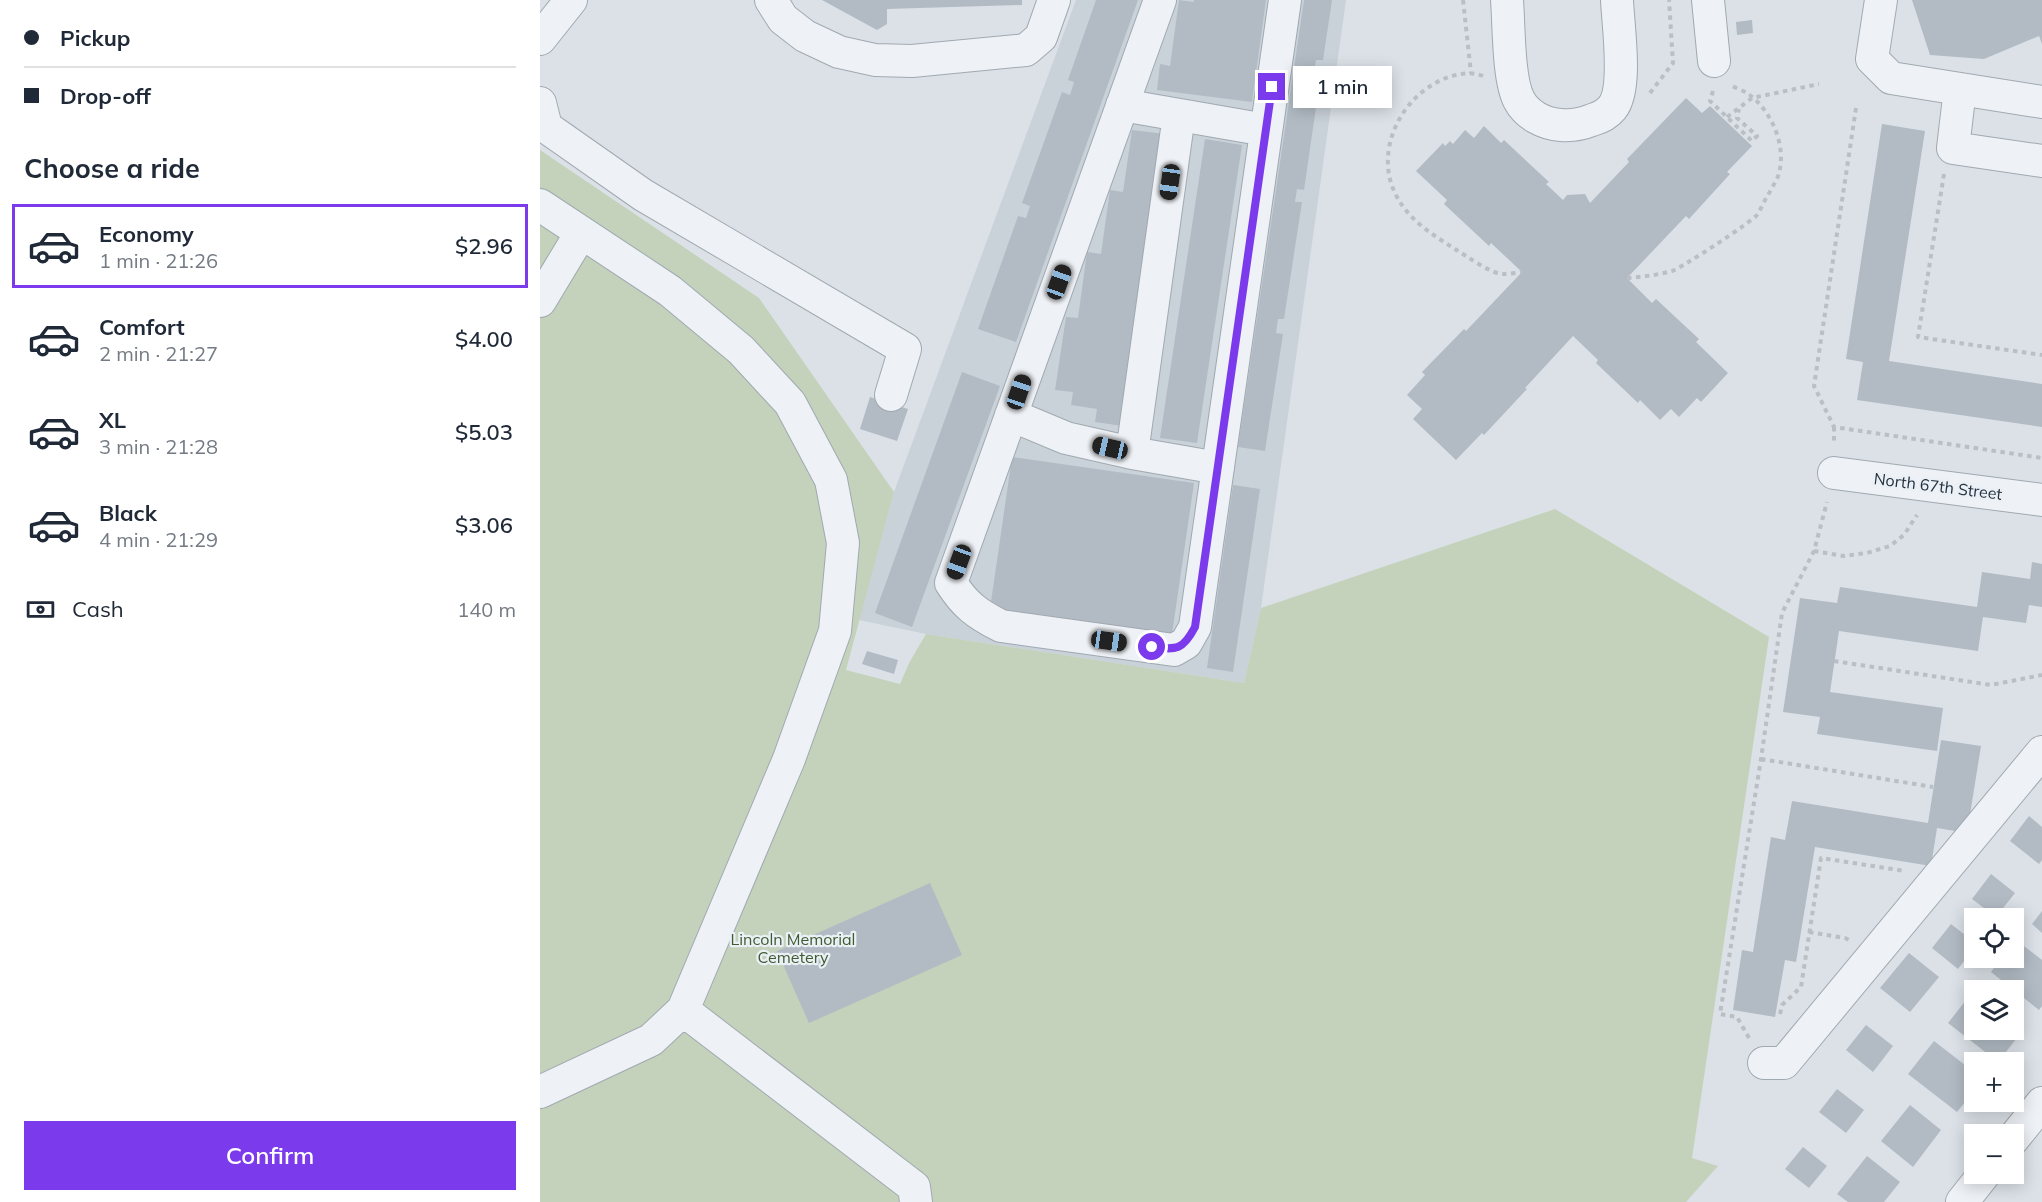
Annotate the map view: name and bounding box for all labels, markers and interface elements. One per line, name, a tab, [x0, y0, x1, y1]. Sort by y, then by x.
text: Pickup	[60, 24, 130, 52]
callout: 1 min	[1293, 66, 1392, 108]
route end	[1258, 73, 1285, 100]
text: 1 min	[1317, 74, 1368, 99]
text: Drop-off	[60, 82, 151, 110]
text: Choose a ride	[24, 151, 200, 185]
car	[1159, 163, 1181, 201]
icon: car	[27, 219, 81, 273]
text: Economy	[99, 220, 194, 248]
text: $2.96	[455, 232, 513, 260]
text: 1 min · 21:26	[99, 248, 218, 273]
car	[1044, 262, 1074, 302]
icon: car	[27, 312, 81, 366]
text: Comfort	[99, 313, 185, 341]
text: $4.00	[455, 325, 513, 353]
text: 2 min · 21:27	[99, 341, 218, 366]
car	[1005, 372, 1033, 412]
icon: car	[27, 405, 81, 459]
text: XL	[99, 406, 126, 434]
text: $5.03	[455, 418, 513, 446]
text: 3 min · 21:28	[99, 434, 218, 459]
car	[1090, 435, 1130, 461]
street label: North 67th Street	[1873, 468, 2004, 504]
icon: car	[27, 498, 81, 552]
text: Black	[99, 499, 157, 527]
text: $3.06	[455, 511, 513, 539]
text: 4 min · 21:29	[99, 527, 218, 552]
car	[944, 542, 974, 582]
icon: cash	[24, 593, 57, 626]
text: Cash	[72, 595, 124, 623]
text: 140 m	[457, 597, 516, 622]
car	[1090, 630, 1128, 652]
route start	[1138, 633, 1165, 660]
map controls	[1964, 908, 2024, 1184]
button: locate	[1964, 908, 2024, 968]
park label: Lincoln Memorial Cemetery	[731, 929, 855, 967]
button: layers	[1964, 980, 2024, 1040]
button: +	[1964, 1052, 2024, 1112]
button: Confirm	[24, 1121, 516, 1190]
button: −	[1964, 1124, 2024, 1184]

